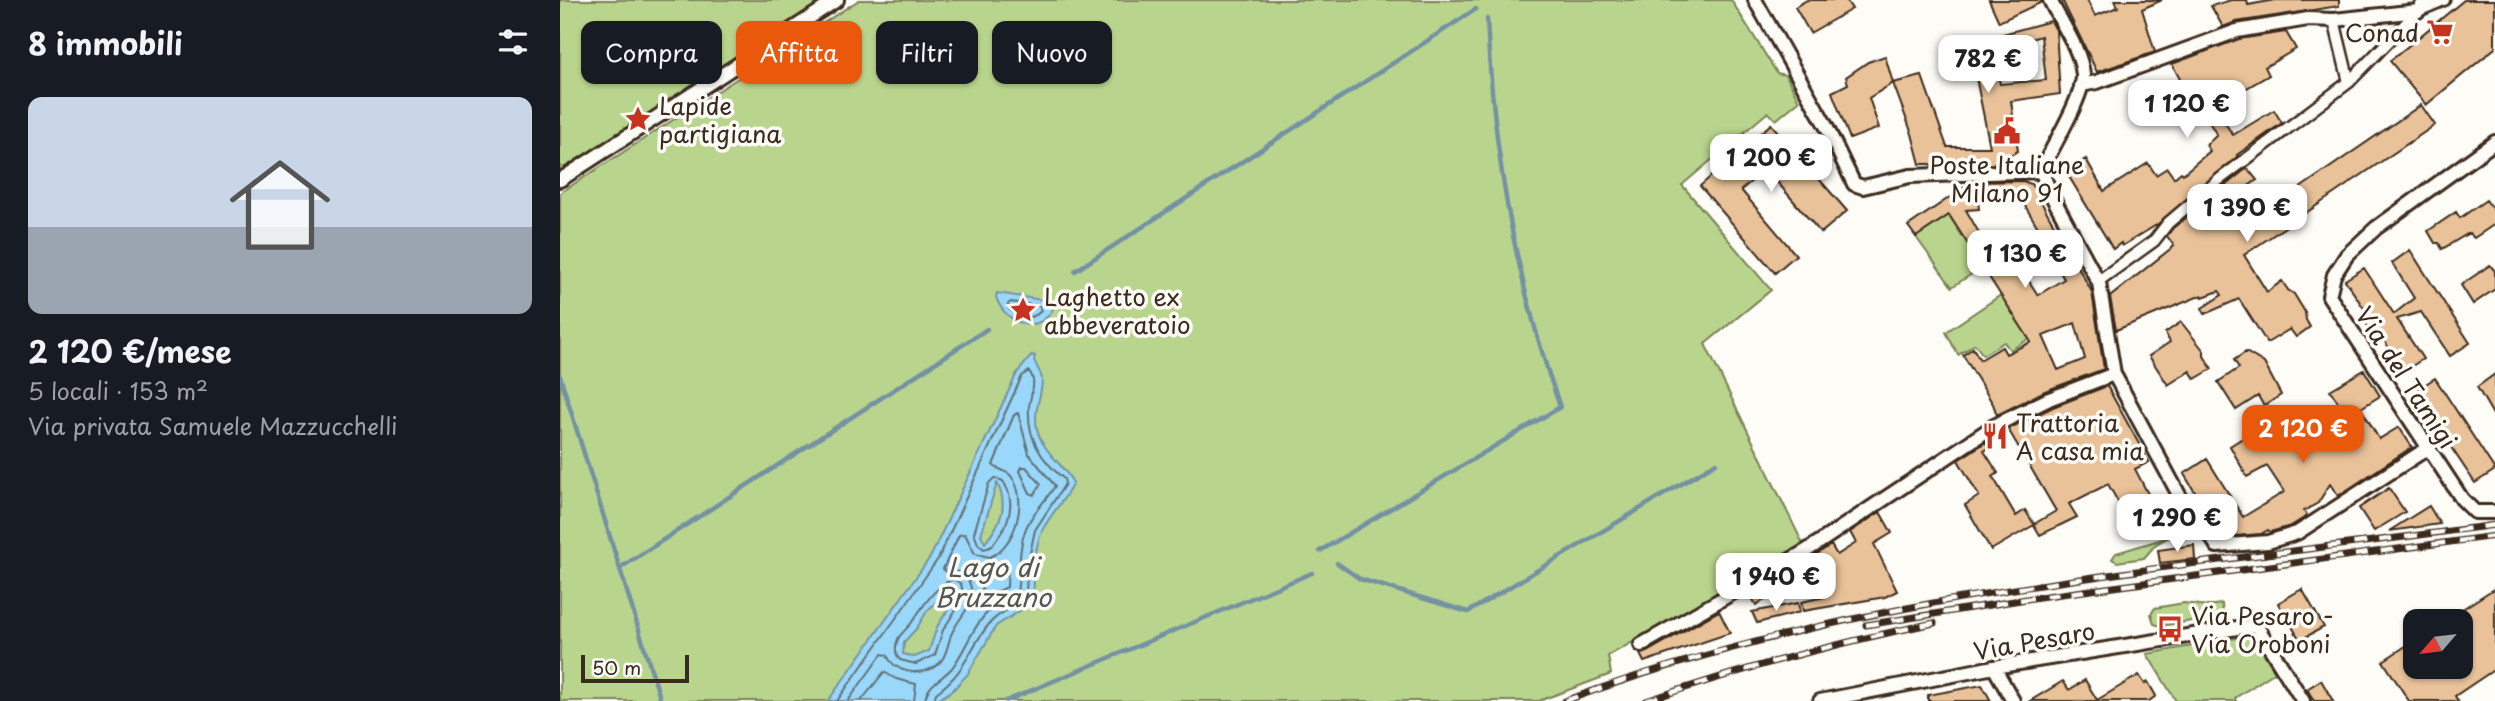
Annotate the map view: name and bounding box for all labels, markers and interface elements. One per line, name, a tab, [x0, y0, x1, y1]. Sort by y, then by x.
place label: Conad	[2345, 14, 2419, 50]
supermarket icon: Conad	[2425, 17, 2455, 47]
text: 8 immobili	[28, 20, 182, 65]
chip: Compra	[581, 21, 722, 84]
chip: Affitta	[736, 21, 862, 84]
chip: Filtri	[876, 21, 978, 84]
chip: Nuovo	[992, 21, 1112, 84]
icon: filters	[494, 23, 532, 61]
pin: 782 €	[1939, 36, 2037, 95]
text: 782 €	[1954, 40, 2022, 75]
pin: 1 120 €	[2122, 80, 2252, 140]
text: 1 120 €	[2144, 85, 2230, 120]
place label: Lapide partigiana	[659, 87, 781, 151]
place icon: Lapide partigiana	[623, 104, 653, 134]
public building icon: Poste Italiane Milano 91	[1992, 116, 2022, 146]
pin: 1 200 €	[1706, 134, 1836, 194]
text: 1 200 €	[1726, 139, 1816, 174]
icon: home	[217, 142, 343, 268]
place label: Poste Italiane Milano 91	[1929, 146, 2085, 210]
pin: 1 390 €	[2182, 184, 2312, 244]
text: 1 390 €	[2203, 189, 2291, 224]
pin: 1 130 €	[1960, 230, 2090, 290]
text: 1 130 €	[1983, 235, 2067, 270]
place label: Laghetto ex abbeveratoio	[1044, 278, 1191, 342]
place icon: Laghetto ex abbeveratoio	[1008, 295, 1038, 325]
street label: Via del Tamigi	[2348, 299, 2466, 455]
text: 2 120 €/mese	[28, 328, 232, 373]
text: 5 locali · 153 m²	[28, 373, 208, 408]
place label: Trattoria A casa mia	[2016, 404, 2144, 468]
pin: 2 120 €	[2238, 406, 2368, 465]
text: Via privata Samuele Mazzucchelli	[28, 408, 397, 443]
text: 2 120 €	[2258, 410, 2348, 445]
restaurant icon: Trattoria A casa mia	[1980, 421, 2010, 451]
pin: 1 290 €	[2112, 494, 2242, 554]
text: 1 290 €	[2133, 499, 2221, 534]
water label: Lago di Bruzzano	[935, 547, 1053, 616]
pin: 1 940 €	[1711, 554, 1841, 613]
text: 1 940 €	[1732, 558, 1820, 593]
place label: Via Pesaro - Via Oroboni	[2191, 597, 2334, 661]
north arrow	[2403, 609, 2473, 679]
map controls	[2403, 609, 2473, 679]
street label: Via Pesaro	[1970, 612, 2098, 668]
bus stop icon: Via Pesaro - Via Oroboni	[2155, 614, 2185, 644]
scale bar	[581, 652, 690, 684]
text: 50 m	[592, 653, 641, 681]

